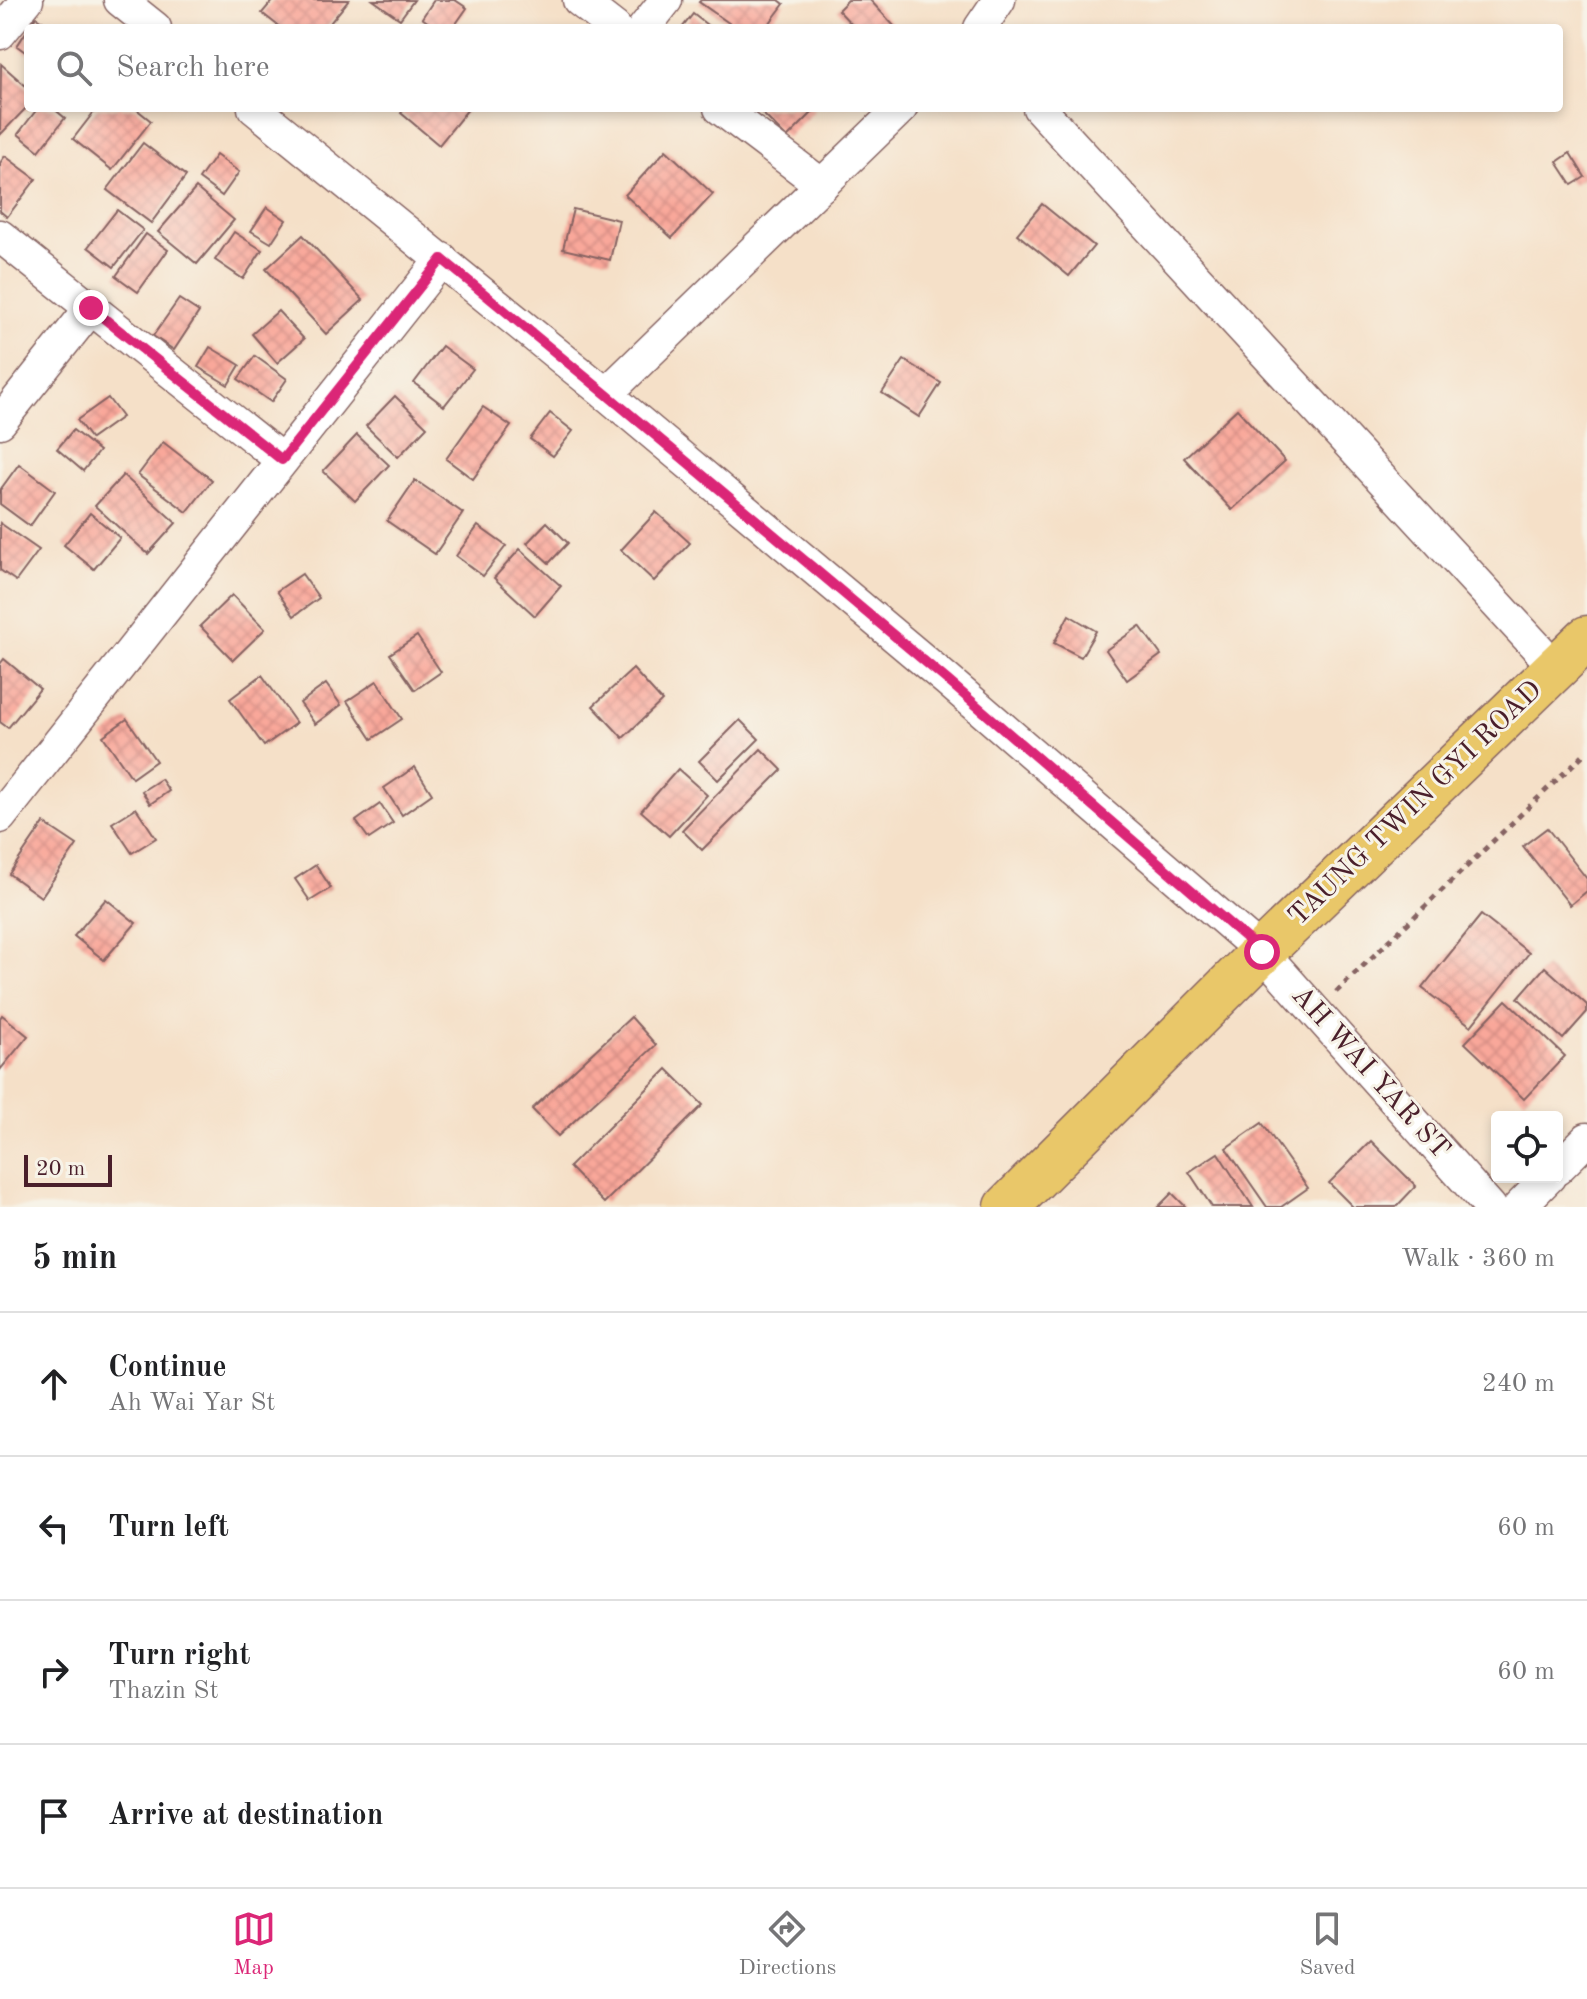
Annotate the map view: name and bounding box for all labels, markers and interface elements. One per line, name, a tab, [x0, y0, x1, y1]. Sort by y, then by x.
search box	[24, 24, 1563, 112]
icon: search	[52, 46, 96, 90]
text: Search here	[116, 53, 270, 83]
route end	[73, 290, 109, 326]
street label: TAUNG TWIN GYI ROAD	[1284, 676, 1548, 932]
route start	[1244, 934, 1280, 970]
street label: AH WAI YAR ST	[1286, 981, 1454, 1165]
map controls	[1491, 1111, 1563, 1183]
button: locate	[1491, 1111, 1563, 1183]
scale bar	[24, 1151, 112, 1187]
text: 20 m	[36, 1158, 85, 1180]
text: 5 min	[32, 1242, 117, 1276]
text: Walk · 360 m	[1401, 1246, 1555, 1272]
text: Continue	[108, 1353, 227, 1383]
icon: ahead	[32, 1362, 76, 1406]
text: 240 m	[1482, 1371, 1555, 1397]
text: Ah Wai Yar St	[108, 1390, 275, 1416]
icon: left	[32, 1506, 76, 1550]
text: Turn left	[108, 1513, 229, 1543]
text: 60 m	[1497, 1515, 1555, 1541]
text: Turn right	[108, 1641, 250, 1671]
icon: right	[32, 1650, 76, 1694]
text: 60 m	[1497, 1659, 1555, 1685]
text: Thazin St	[108, 1678, 219, 1704]
icon: arrive	[32, 1794, 76, 1838]
text: Arrive at destination	[108, 1801, 383, 1831]
tab: Map	[232, 1907, 276, 1982]
tab: Directions	[739, 1907, 836, 1982]
tab: Saved	[1299, 1907, 1355, 1982]

